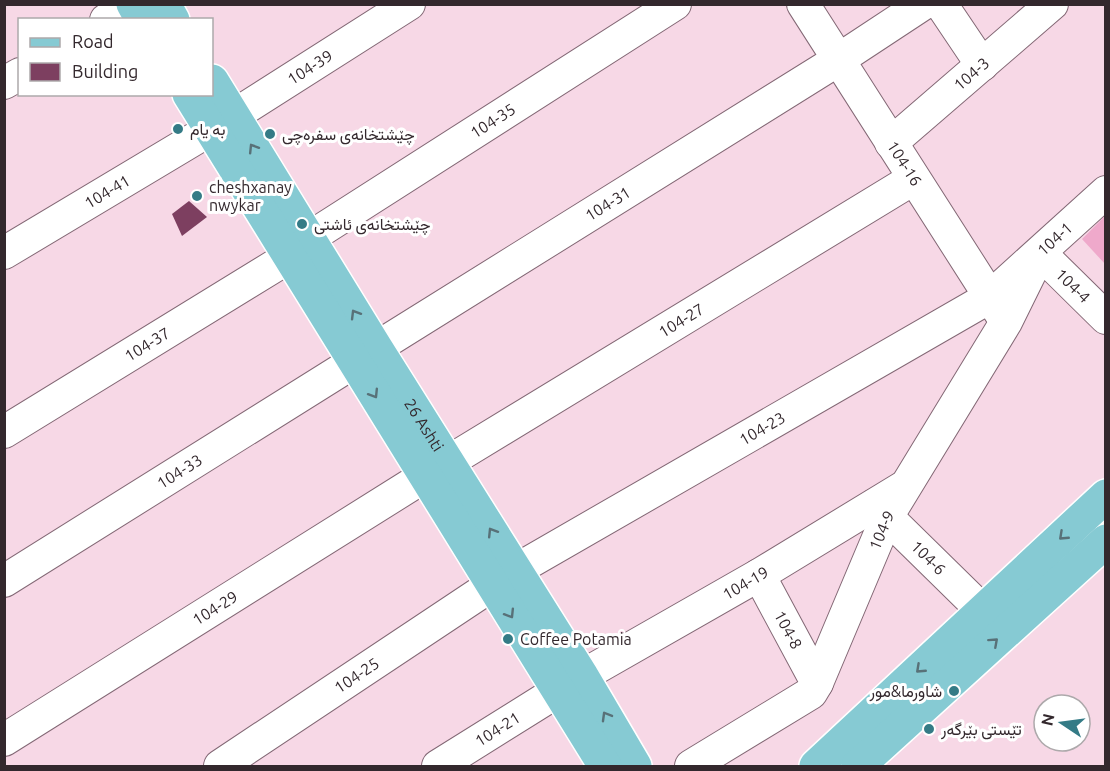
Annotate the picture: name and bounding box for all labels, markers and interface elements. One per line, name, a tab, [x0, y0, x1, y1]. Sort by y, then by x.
legend	[18, 18, 213, 96]
text: Road	[72, 31, 114, 51]
street label: 104-39	[284, 46, 336, 88]
street label: 104-3	[950, 54, 993, 94]
text: Building	[72, 61, 138, 81]
street label: 104-35	[467, 100, 518, 142]
place label: به يام	[190, 120, 225, 140]
marker: به يام	[171, 122, 185, 136]
place label: چێشتخانەی سفرەچی	[282, 125, 415, 146]
marker: چێشتخانەی سفرەچی	[263, 127, 277, 141]
street label: 104-16	[884, 137, 926, 189]
one-way arrow	[248, 144, 260, 154]
street label: 104-41	[81, 171, 133, 212]
place label: cheshxanay nwykar	[209, 178, 292, 214]
street label: 104-31	[582, 183, 634, 224]
marker: cheshxanay nwykar	[190, 189, 204, 203]
place label: چێشتخانەی ئاشتی	[314, 215, 431, 236]
marker: چێشتخانەی ئاشتی	[295, 217, 309, 231]
street label: 104-1	[1033, 218, 1076, 259]
street label: 104-4	[1052, 265, 1094, 306]
street label: 104-27	[655, 299, 707, 341]
one-way arrow	[350, 310, 362, 320]
street label: 104-37	[121, 323, 173, 365]
one-way arrow	[367, 388, 379, 398]
street label: 26 Ashti	[401, 395, 447, 454]
street label: 104-23	[736, 408, 788, 448]
street label: 104-33	[154, 450, 205, 492]
street label: 104-9	[865, 507, 898, 552]
one-way arrow	[488, 528, 499, 539]
one-way arrow	[1059, 529, 1069, 540]
street label: 104-6	[908, 537, 949, 578]
street label: 104-19	[719, 563, 771, 603]
street label: 104-29	[189, 587, 241, 629]
street label: 104-8	[771, 607, 806, 652]
one-way arrow	[502, 608, 514, 618]
place label: Coffee Potamia	[520, 630, 632, 648]
marker: Coffee Potamia	[501, 632, 515, 646]
one-way arrow	[987, 639, 998, 650]
street label: 104-25	[331, 654, 382, 696]
one-way arrow	[917, 662, 927, 673]
place label: شاورما&مور	[869, 682, 942, 702]
marker: شاورما&مور	[947, 684, 961, 698]
north arrow	[1032, 693, 1092, 753]
street label: 104-21	[471, 708, 523, 750]
one-way arrow	[602, 712, 613, 722]
text: N	[1037, 712, 1057, 727]
place label: تێستی بێرگەر	[940, 720, 1022, 740]
marker: تێستی بێرگەر	[922, 722, 936, 736]

